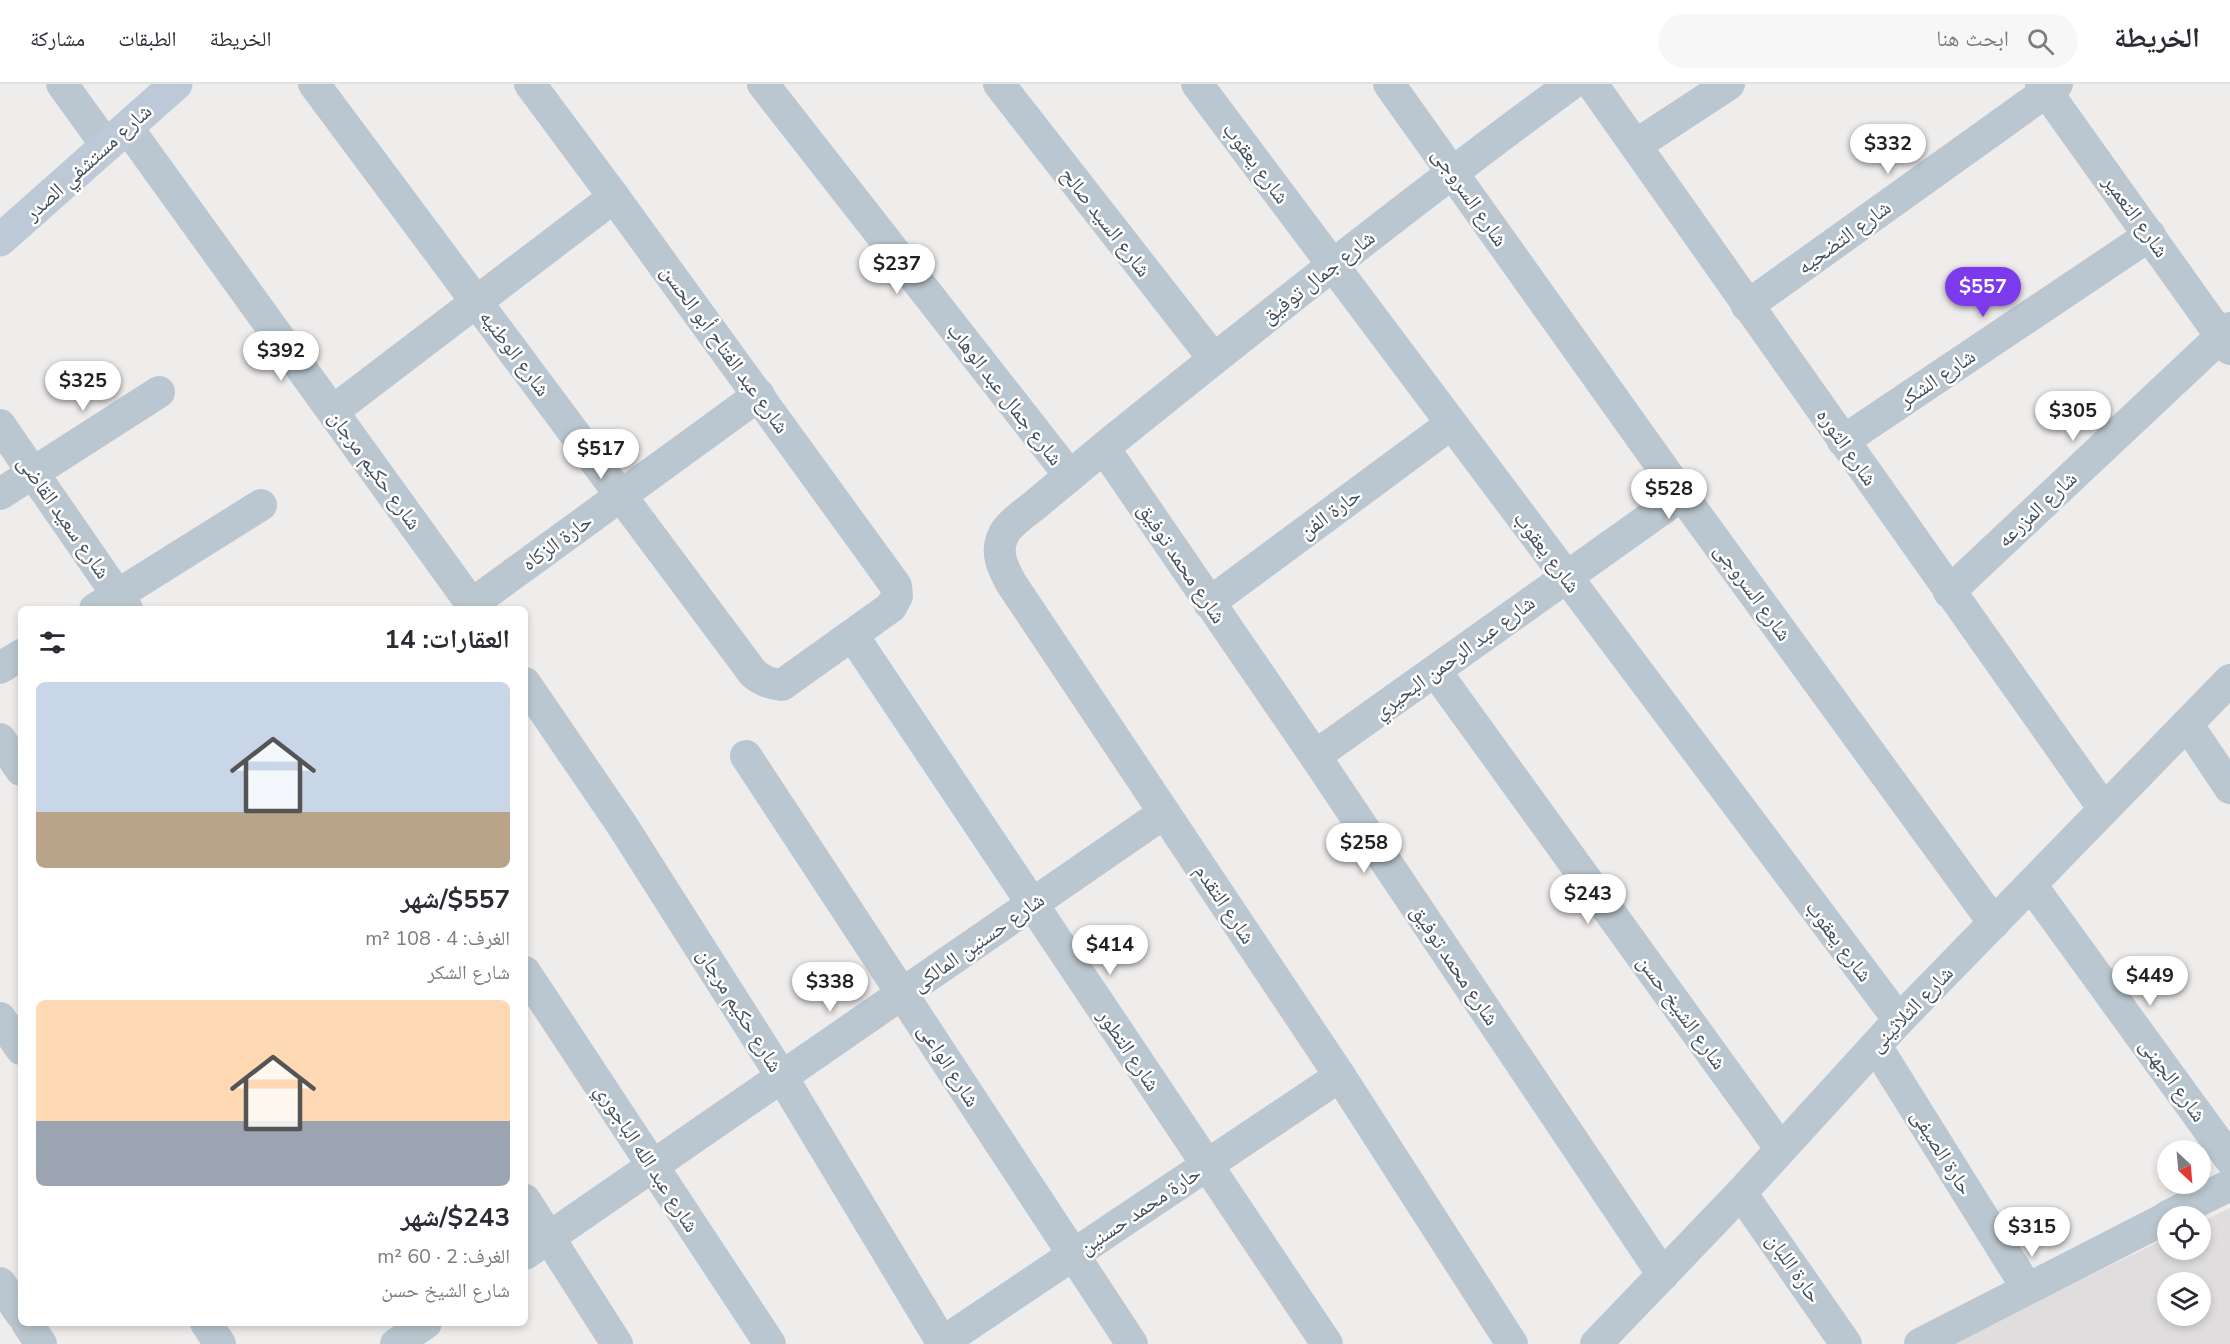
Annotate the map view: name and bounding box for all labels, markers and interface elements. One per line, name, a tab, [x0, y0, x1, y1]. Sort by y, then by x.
search box	[1658, 14, 2078, 68]
text: الخريطة	[2114, 19, 2200, 57]
text: ابحث هنا	[1936, 24, 2009, 54]
text: مشاركة	[30, 25, 85, 53]
text: الطبقات	[118, 25, 177, 53]
text: الخريطة	[210, 25, 271, 53]
icon: search	[2024, 25, 2057, 58]
street label: شارع مستشفي الصدر	[18, 97, 159, 229]
street label: شارع يعقوب	[1216, 116, 1296, 210]
pin: $332	[1852, 124, 1924, 175]
text: $332	[1864, 130, 1912, 157]
street label: شارع السروجى	[1426, 142, 1514, 252]
street label: شارع السيد صالح	[1054, 161, 1158, 283]
street label: شارع التعمير	[2096, 168, 2175, 263]
street label: شارع التضحيه	[1791, 193, 1897, 281]
street label: شارع جمال توفيق	[1255, 224, 1381, 330]
pin: $237	[861, 244, 933, 295]
text: $237	[873, 250, 921, 277]
street label: شارع عبد الفتاح أبو الحسن	[654, 259, 796, 439]
pin: $557	[1947, 267, 2019, 318]
text: $557	[1959, 273, 2007, 300]
street label: شارع الوطنيه	[473, 304, 557, 402]
street label: شارع جمال عبد الوهاب	[940, 317, 1070, 471]
pin: $392	[245, 331, 317, 382]
text: $392	[257, 337, 305, 364]
street label: شارع الشكر	[1892, 342, 1981, 414]
pin: $325	[47, 361, 119, 412]
text: $325	[59, 367, 107, 394]
pin: $305	[2037, 391, 2109, 442]
text: $305	[2049, 397, 2097, 424]
street label: شارع الثوره	[1810, 403, 1884, 491]
street label: شارع حكيم مرجان	[322, 405, 428, 535]
pin: $517	[565, 429, 637, 480]
text: $517	[577, 435, 625, 462]
street label: شارع سعيد القاضى	[11, 450, 117, 584]
street label: شارع المزرعه	[1991, 465, 2083, 553]
pin: $528	[1633, 469, 1705, 520]
text: $528	[1645, 475, 1693, 502]
street label: حارة الفن	[1293, 481, 1367, 545]
street label: شارع محمد توفيق	[1131, 497, 1233, 629]
street label: شارع يعقوب	[1507, 505, 1587, 599]
street label: حارة الزكاه	[516, 507, 598, 577]
street label: شارع السروجى	[1708, 537, 1798, 647]
street label: شارع عبد الرحمن البحيري	[1367, 589, 1542, 727]
text: العقارات: 14	[384, 622, 510, 657]
icon: filters	[36, 626, 69, 659]
icon: home	[219, 721, 327, 829]
pin: $258	[1328, 823, 1400, 874]
text: $258	[1340, 829, 1388, 856]
street label: شارع التقدم	[1188, 859, 1262, 949]
pin: $243	[1552, 874, 1624, 925]
text: $243	[1564, 880, 1612, 907]
text: $557/شهر	[401, 882, 510, 917]
street label: شارع حسنين المالكى	[906, 886, 1050, 998]
street label: شارع يعقوب	[1799, 894, 1879, 988]
street label: شارع محمد توفيق	[1404, 899, 1506, 1031]
text: الغرف: 4 · 108 m²	[365, 925, 510, 952]
pin: $414	[1074, 925, 1146, 976]
text: $414	[1086, 931, 1134, 958]
street label: شارع حكيم مرجان	[691, 943, 789, 1077]
street label: شارع الشيخ حسن	[1631, 949, 1733, 1075]
pin: $449	[2114, 956, 2186, 1007]
text: شارع الشكر	[427, 959, 510, 986]
street label: شارع الثلاثينى	[1863, 960, 1959, 1058]
pin: $338	[794, 962, 866, 1013]
text: $449	[2126, 962, 2174, 989]
text: $338	[806, 968, 854, 995]
street label: شارع التطور	[1091, 1003, 1167, 1097]
street label: شارع الواعى	[911, 1018, 987, 1112]
street label: شارع الجهنى	[2133, 1032, 2213, 1128]
icon: home	[219, 1039, 327, 1147]
street label: شارع عبد الله الباجوري	[586, 1078, 706, 1239]
street label: حارة الصيفى	[1905, 1104, 1979, 1200]
north arrow	[2157, 1140, 2211, 1194]
map controls	[2157, 1140, 2211, 1326]
street label: حارة محمد حسنين	[1073, 1159, 1207, 1261]
text: $243/شهر	[401, 1200, 510, 1235]
button: locate	[2157, 1206, 2211, 1260]
pin: $315	[1996, 1207, 2068, 1258]
text: $315	[2008, 1213, 2056, 1240]
street label: حارة اللبان	[1760, 1228, 1828, 1308]
text: الغرف: 2 · 60 m²	[377, 1243, 510, 1270]
button: layers	[2157, 1272, 2211, 1326]
text: شارع الشيخ حسن	[381, 1277, 510, 1304]

